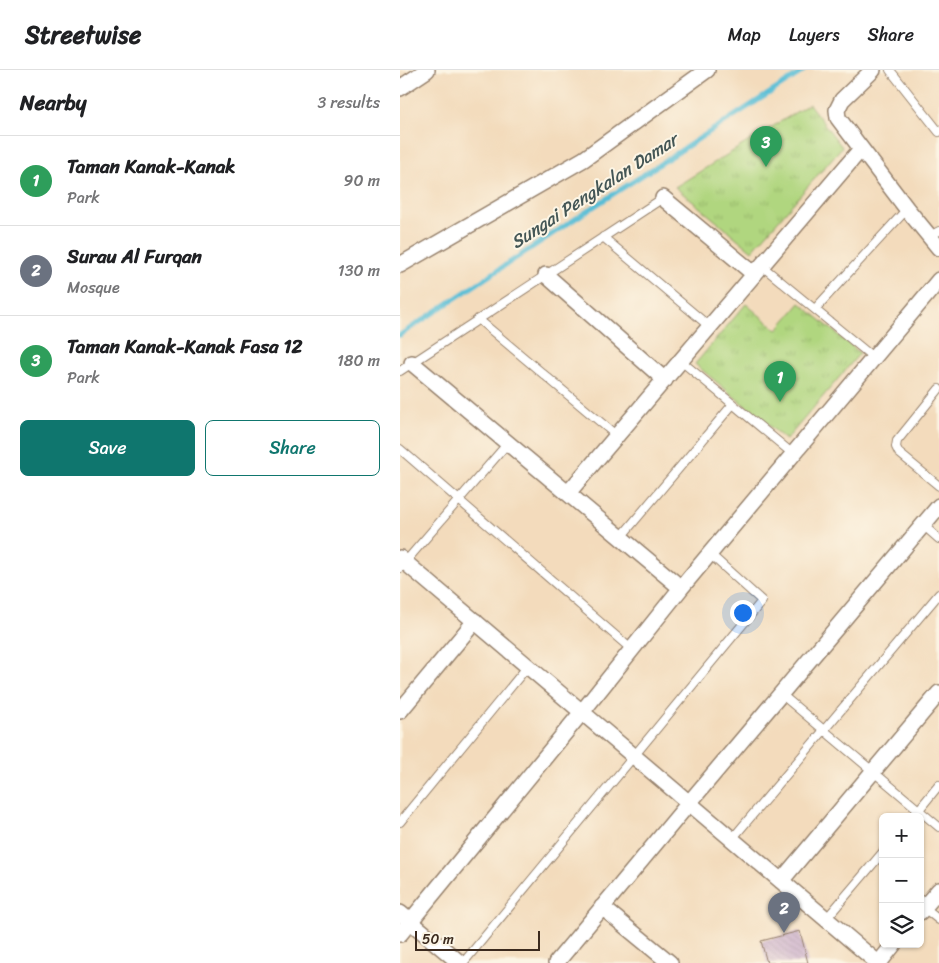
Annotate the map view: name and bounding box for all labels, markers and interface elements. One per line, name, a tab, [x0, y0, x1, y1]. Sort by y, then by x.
text: Streetwise	[25, 14, 141, 56]
text: Map	[728, 19, 761, 51]
text: Layers	[789, 19, 840, 51]
text: Share	[868, 19, 914, 51]
text: Nearby	[20, 84, 86, 122]
text: 3 results	[317, 88, 380, 117]
water label: Sungai Pengkalan Damar	[504, 123, 687, 257]
pin: 3	[750, 126, 782, 167]
text: Taman Kanak-Kanak	[67, 150, 235, 183]
text: 1	[33, 166, 39, 195]
text: 90 m	[344, 166, 380, 195]
text: Park	[67, 183, 100, 212]
text: Surau Al Furqan	[67, 240, 202, 273]
text: 2	[31, 256, 41, 285]
text: 130 m	[338, 256, 380, 285]
text: Mosque	[67, 273, 120, 302]
text: Taman Kanak-Kanak Fasa 12	[67, 330, 303, 363]
text: 3	[32, 346, 40, 375]
text: 180 m	[337, 346, 380, 375]
pin: 1	[764, 361, 796, 402]
text: Park	[67, 363, 100, 392]
button: Save	[20, 420, 195, 476]
button: Share	[205, 420, 380, 476]
your location	[730, 600, 756, 626]
map controls	[879, 813, 924, 948]
button: +	[879, 813, 924, 858]
button: −	[879, 858, 924, 903]
pin: 2	[768, 892, 800, 933]
button: layers	[879, 903, 924, 948]
text: 50 m	[422, 927, 454, 952]
scale bar	[415, 928, 540, 951]

